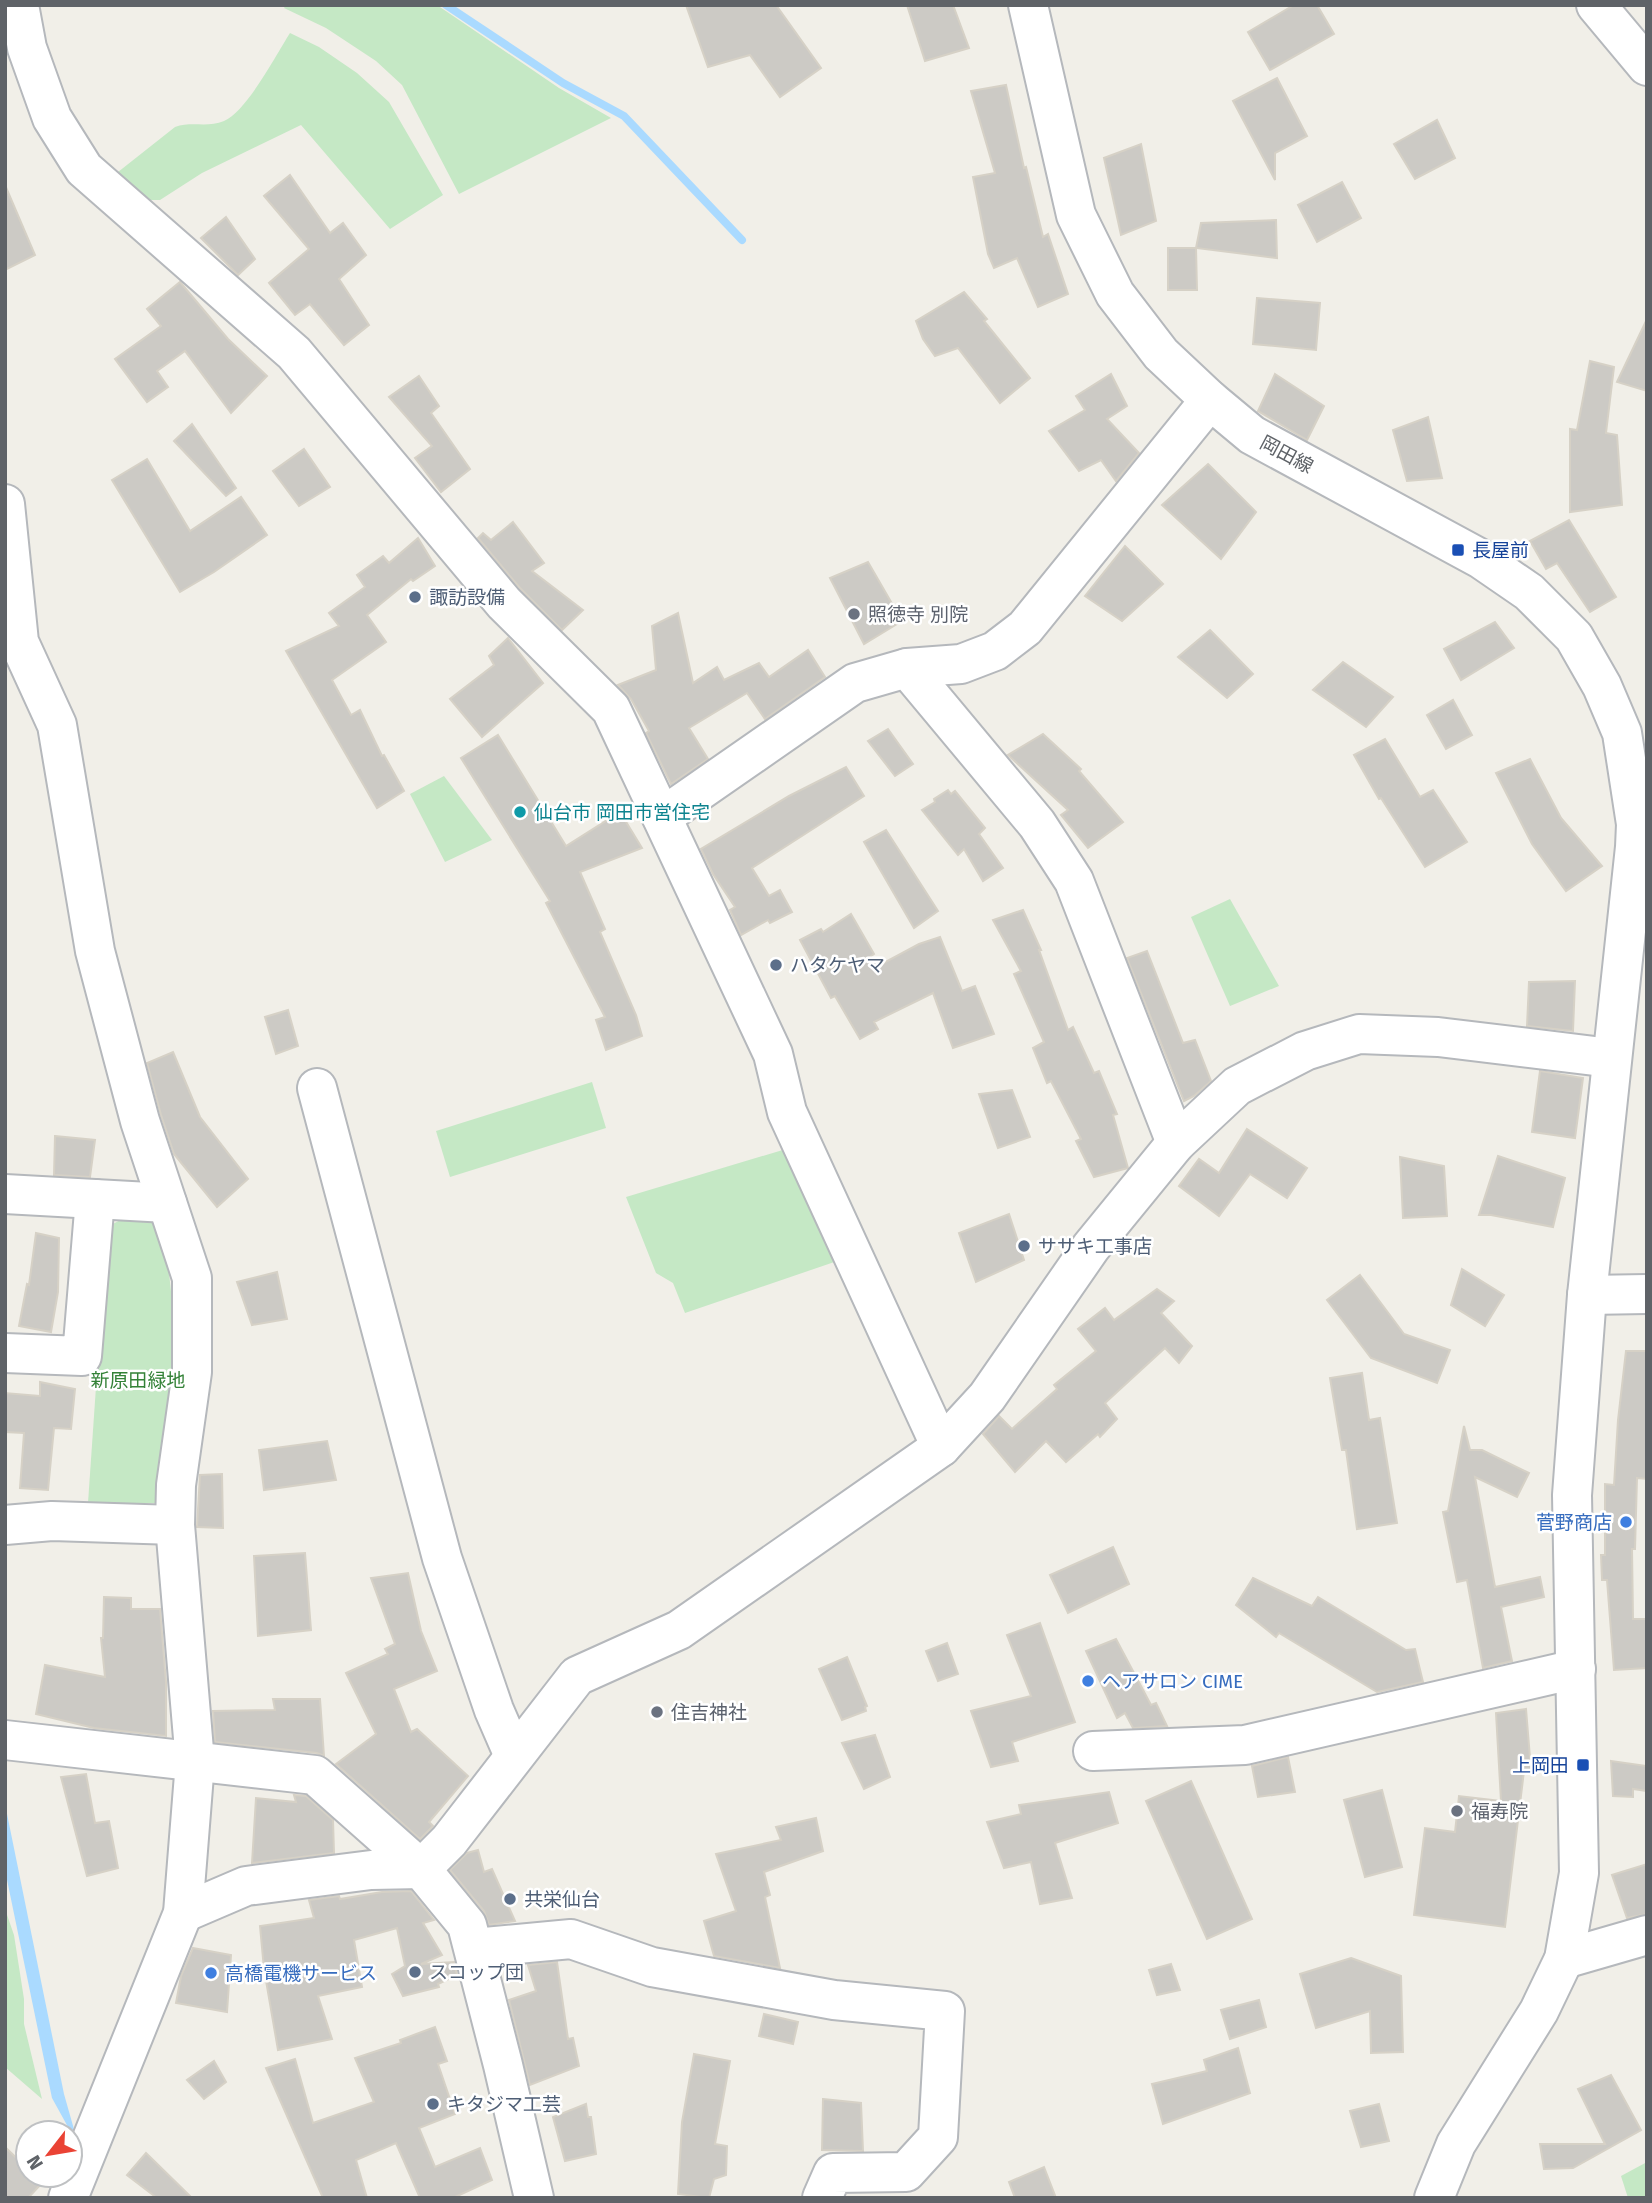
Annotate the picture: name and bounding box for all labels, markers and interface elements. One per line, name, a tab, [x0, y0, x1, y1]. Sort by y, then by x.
street label: 岡田線	[1256, 431, 1317, 478]
place label: 長屋前	[1472, 539, 1529, 562]
marker: 長屋前	[1450, 542, 1466, 558]
place label: 諏訪設備	[429, 586, 505, 609]
marker: 諏訪設備	[407, 589, 423, 605]
place label: 照徳寺 別院	[868, 603, 968, 626]
marker: 照徳寺 別院	[846, 606, 862, 622]
place label: 仙台市 岡田市営住宅	[534, 801, 710, 824]
marker: 仙台市 岡田市営住宅	[512, 804, 528, 820]
place label: ハタケヤマ	[790, 954, 885, 977]
marker: ハタケヤマ	[768, 957, 784, 973]
place label: ササキ工事店	[1038, 1235, 1152, 1258]
marker: ササキ工事店	[1016, 1238, 1032, 1254]
park label: 新原田緑地	[90, 1369, 186, 1392]
place label: 菅野商店	[1536, 1511, 1612, 1534]
marker: 菅野商店	[1618, 1514, 1634, 1530]
place label: ヘアサロン CIME	[1102, 1670, 1243, 1693]
marker: ヘアサロン CIME	[1080, 1673, 1096, 1689]
place label: 住吉神社	[671, 1701, 747, 1724]
marker: 住吉神社	[649, 1704, 665, 1720]
place label: 上岡田	[1512, 1754, 1569, 1777]
marker: 上岡田	[1575, 1757, 1591, 1773]
place label: 福寿院	[1471, 1800, 1528, 1823]
marker: 福寿院	[1449, 1803, 1465, 1819]
place label: 共栄仙台	[524, 1888, 600, 1911]
marker: 共栄仙台	[502, 1891, 518, 1907]
place label: スコップ団	[429, 1961, 524, 1984]
place label: 高橋電機サービス	[225, 1962, 377, 1985]
marker: スコップ団	[407, 1964, 423, 1980]
marker: 高橋電機サービス	[203, 1965, 219, 1981]
place label: キタジマ工芸	[447, 2093, 561, 2116]
marker: キタジマ工芸	[425, 2096, 441, 2112]
north arrow	[14, 2119, 84, 2189]
text: N	[22, 2151, 48, 2174]

